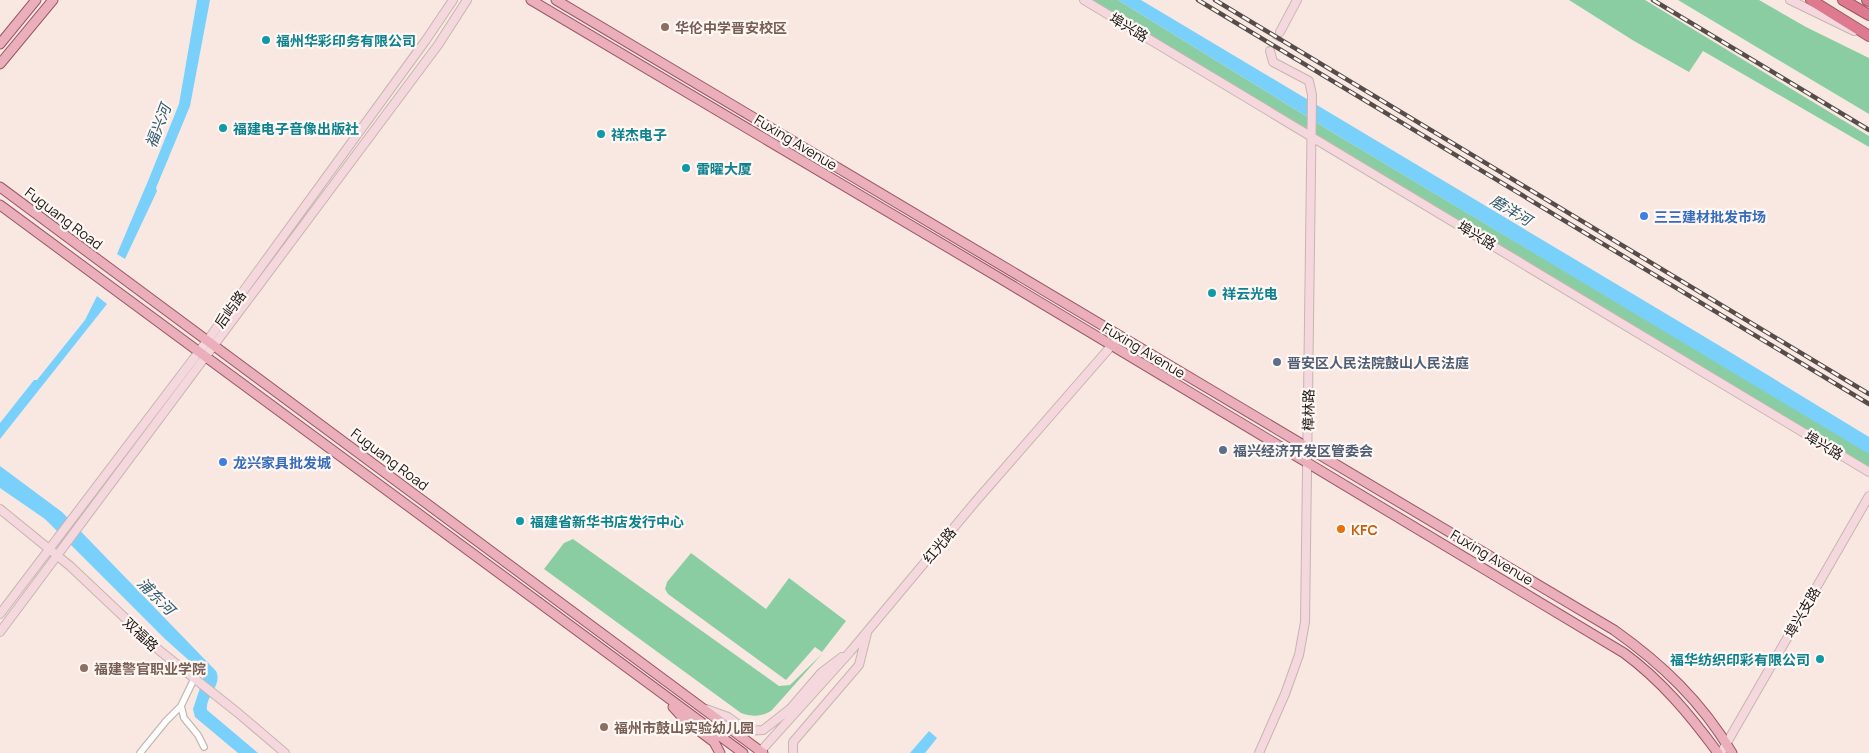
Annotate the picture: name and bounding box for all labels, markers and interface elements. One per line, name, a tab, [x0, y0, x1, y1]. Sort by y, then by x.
street label: 埠兴路	[1106, 8, 1152, 46]
place label: 华伦中学晋安校区	[675, 18, 787, 37]
marker: 华伦中学晋安校区	[659, 21, 671, 33]
place label: 福州华彩印务有限公司	[276, 31, 416, 50]
marker: 福州华彩印务有限公司	[260, 34, 272, 46]
water label: 福兴河	[140, 98, 177, 151]
street label: Fuxing Avenue	[751, 110, 841, 174]
place label: 福建电子音像出版社	[233, 119, 359, 138]
marker: 福建电子音像出版社	[217, 122, 229, 134]
place label: 祥杰电子	[611, 125, 667, 144]
marker: 祥杰电子	[595, 128, 607, 140]
place label: 雷曜大厦	[696, 159, 752, 178]
marker: 雷曜大厦	[680, 162, 692, 174]
street label: Fuguang Road	[21, 183, 107, 253]
water label: 磨洋河	[1486, 189, 1538, 232]
place label: 三三建材批发市场	[1654, 207, 1766, 226]
marker: 三三建材批发市场	[1638, 210, 1650, 222]
street label: 埠兴路	[1454, 216, 1500, 254]
place label: 祥云光电	[1222, 284, 1278, 303]
street label: 后屿路	[210, 286, 250, 332]
marker: 祥云光电	[1206, 287, 1218, 299]
street label: Fuxing Avenue	[1099, 318, 1189, 382]
place label: 晋安区人民法院鼓山人民法庭	[1287, 353, 1469, 372]
marker: 晋安区人民法院鼓山人民法庭	[1271, 356, 1283, 368]
street label: 樟林路	[1298, 389, 1318, 431]
street label: Fuguang Road	[347, 424, 433, 494]
street label: 埠兴路	[1801, 426, 1847, 464]
place label: 福兴经济开发区管委会	[1233, 441, 1373, 460]
marker: 福兴经济开发区管委会	[1217, 444, 1229, 456]
place label: 龙兴家具批发城	[233, 453, 331, 472]
marker: 龙兴家具批发城	[217, 456, 229, 468]
place label: 福建省新华书店发行中心	[530, 512, 684, 531]
marker: 福建省新华书店发行中心	[514, 515, 526, 527]
place label: KFC	[1351, 520, 1378, 539]
street label: 红光路	[918, 523, 960, 567]
marker: KFC	[1335, 523, 1347, 535]
street label: Fuxing Avenue	[1447, 525, 1537, 589]
water label: 浦东河	[133, 573, 181, 621]
street label: 埠兴支路	[1780, 583, 1824, 641]
street label: 双福路	[119, 613, 163, 655]
place label: 福华纺织印彩有限公司	[1670, 650, 1810, 669]
marker: 福华纺织印彩有限公司	[1814, 653, 1826, 665]
place label: 福建警官职业学院	[94, 659, 206, 678]
marker: 福建警官职业学院	[78, 662, 90, 674]
place label: 福州市鼓山实验幼儿园	[614, 718, 754, 737]
marker: 福州市鼓山实验幼儿园	[598, 721, 610, 733]

